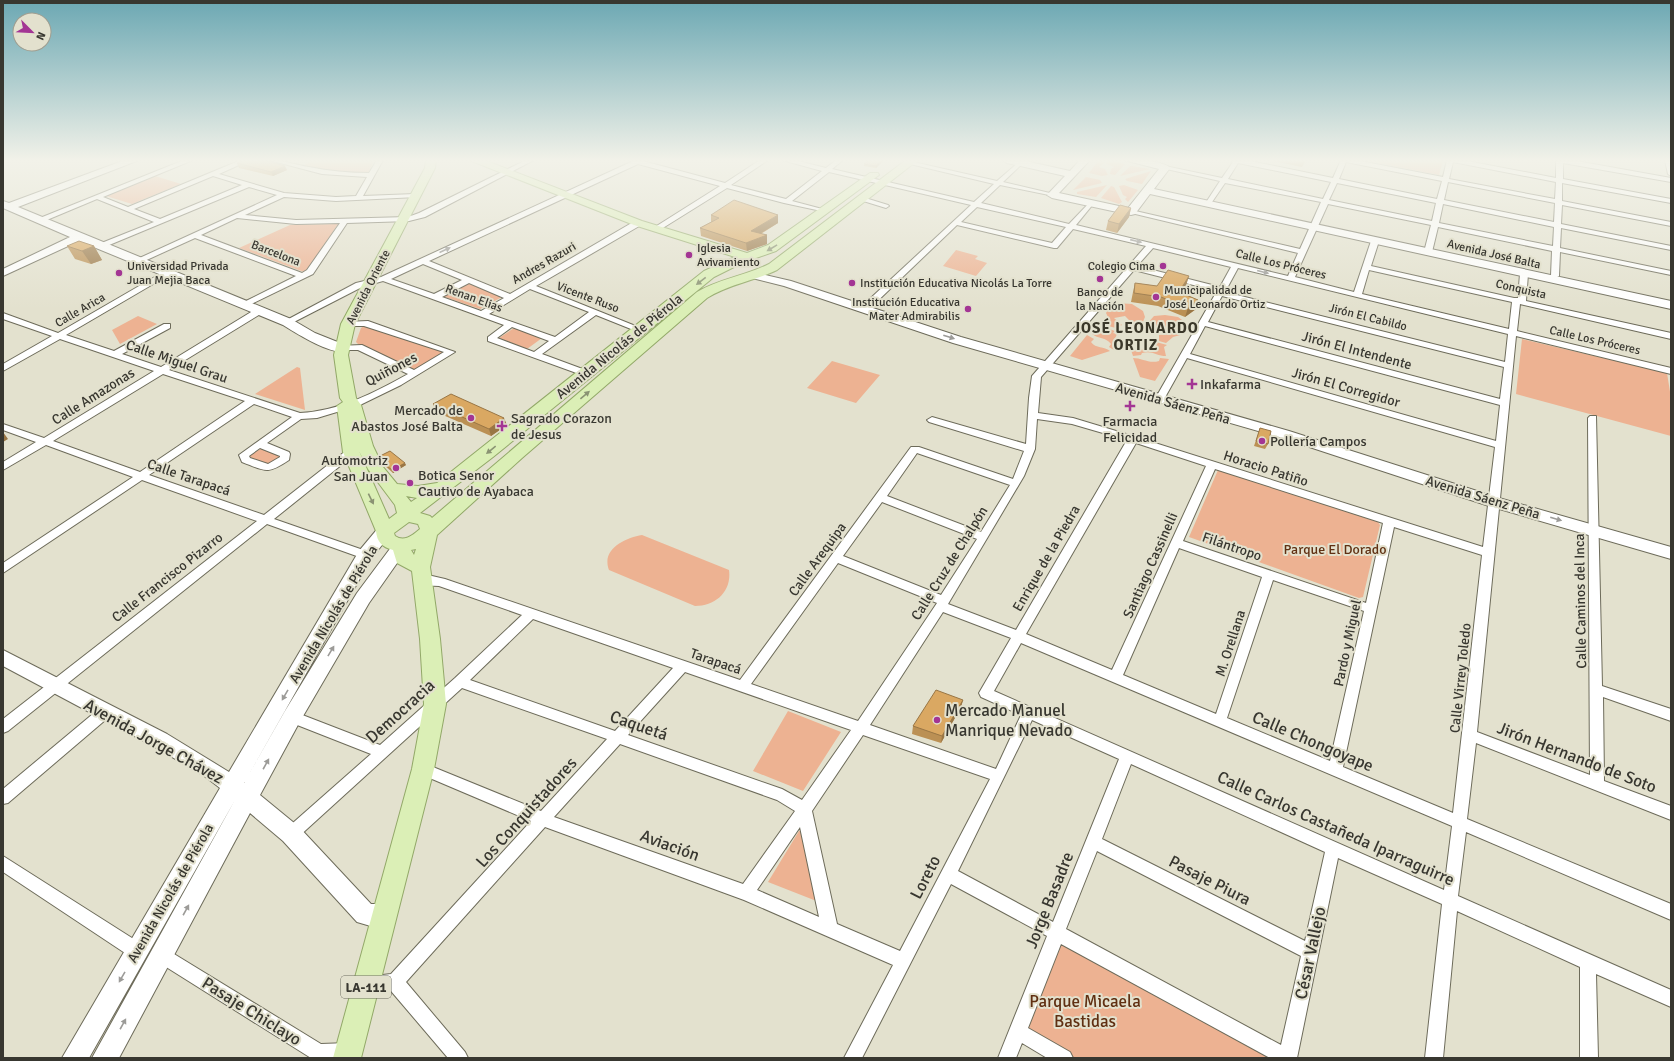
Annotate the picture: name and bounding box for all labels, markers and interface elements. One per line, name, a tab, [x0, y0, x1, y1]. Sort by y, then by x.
north arrow	[12, 12, 52, 52]
text: N	[33, 30, 48, 42]
street label: Avenida José Balta	[1446, 236, 1542, 273]
street label: Barcelona	[249, 237, 303, 270]
street label: Andres Razuri	[510, 239, 579, 288]
one-way arrow	[1130, 239, 1142, 245]
place label: Iglesia Avivamiento	[697, 241, 760, 270]
one-way arrow	[766, 244, 778, 251]
street label: Calle Los Próceres	[1234, 246, 1328, 283]
street label: Avenida Oriente	[343, 247, 394, 327]
one-way arrow	[439, 247, 451, 253]
marker: Iglesia Avivamiento	[684, 250, 694, 260]
place label: Universidad Privada Juan Mejia Baca	[127, 259, 229, 288]
place label: Colegio Cima	[1088, 259, 1155, 274]
marker: Colegio Cima	[1158, 261, 1168, 271]
marker: Universidad Privada Juan Mejia Baca	[114, 268, 124, 278]
one-way arrow	[1256, 269, 1269, 275]
marker: Banco de la Nación	[1095, 274, 1105, 284]
one-way arrow	[695, 276, 706, 285]
place label: Institución Educativa Nicolás La Torre	[860, 276, 1052, 291]
street label: Conquista	[1494, 276, 1548, 303]
marker: Institución Educativa Nicolás La Torre	[847, 278, 857, 288]
street label: Vicente Ruso	[554, 279, 621, 316]
street label: Renan Elias	[443, 281, 504, 316]
place label: Municipalidad de José Leonardo Ortiz	[1164, 283, 1265, 312]
place label: Banco de la Nación	[1076, 285, 1124, 314]
street label: Calle Arica	[52, 290, 108, 331]
street label: Avenida Nicolás de Piérola	[553, 290, 686, 403]
marker: Municipalidad de José Leonardo Ortiz	[1151, 292, 1161, 302]
place label: Institución Educativa Mater Admirabilis	[852, 295, 960, 324]
street label: Jirón El Cabildo	[1327, 301, 1409, 334]
marker: Institución Educativa Mater Admirabilis	[963, 304, 973, 314]
district label: JOSÉ LEONARDO ORTIZ	[1073, 318, 1199, 354]
street label: Calle Los Próceres	[1548, 323, 1642, 358]
street label: Jirón El Intendente	[1300, 328, 1414, 373]
one-way arrow	[943, 335, 955, 341]
street label: Calle Miguel Grau	[124, 336, 230, 387]
street label: Quiñones	[362, 349, 420, 390]
street label: Calle Amazonas	[49, 364, 138, 429]
street label: Jirón El Corregidor	[1290, 364, 1403, 411]
place label: Inkafarma	[1200, 376, 1261, 393]
street label: Avenida Sáenz Peña	[1113, 379, 1232, 428]
marker: Inkafarma	[1187, 379, 1197, 389]
one-way arrow	[580, 390, 590, 399]
marker: Farmacia Felicidad	[1125, 401, 1135, 411]
place label: Mercado de Abastos José Balta	[351, 402, 463, 435]
place label: Sagrado Corazon de Jesus	[511, 410, 612, 443]
marker: Mercado de Abastos José Balta	[466, 413, 476, 423]
place label: Farmacia Felicidad	[1103, 413, 1157, 446]
marker: Sagrado Corazon de Jesus	[496, 420, 508, 432]
place label: Pollería Campos	[1270, 433, 1367, 450]
marker: Pollería Campos	[1257, 436, 1267, 446]
one-way arrow	[485, 446, 496, 455]
street label: Horacio Patiño	[1221, 447, 1310, 490]
place label: Automotriz San Juan	[321, 452, 388, 485]
street label: Calle Tarapacá	[145, 455, 233, 500]
marker: Automotriz San Juan	[391, 463, 401, 473]
place label: Botica Senor Cautivo de Ayabaca	[418, 467, 534, 500]
street label: Avenida Sáenz Peña	[1424, 472, 1542, 523]
marker: Botica Senor Cautivo de Ayabaca	[405, 478, 415, 488]
one-way arrow	[368, 493, 374, 504]
street label: Enrique de la Piedra	[1009, 502, 1084, 614]
street label: Calle Cruz de Chalpón	[907, 503, 991, 623]
street label: Santiago Cassinelli	[1119, 510, 1181, 621]
one-way arrow	[1549, 517, 1562, 523]
street label: Calle Arequipa	[785, 519, 850, 600]
street label: Filántropo	[1200, 528, 1264, 565]
street label: Calle Francisco Pizarro	[108, 529, 226, 626]
street label: Calle Caminos del Inca	[1571, 533, 1590, 669]
park label: Parque El Dorado	[1283, 541, 1387, 558]
street label: Avenida Nicolás de Piérola	[286, 542, 381, 686]
street label: Pardo y Miguel	[1330, 598, 1365, 688]
street label: M. Orellana	[1212, 608, 1249, 679]
street label: Calle Virrey Toledo	[1446, 622, 1475, 734]
one-way arrow	[328, 645, 335, 657]
street label: Tarapacá	[688, 645, 744, 678]
street label: Democracia	[361, 675, 439, 748]
one-way arrow	[281, 689, 288, 701]
street label: Avenida Jorge Chávez	[80, 694, 228, 789]
place label: Mercado Manuel Manrique Nevado	[945, 700, 1072, 741]
street label: Caquetá	[607, 706, 671, 745]
street label: Calle Chongoyape	[1249, 706, 1377, 776]
marker: Mercado Manuel Manrique Nevado	[932, 715, 942, 725]
street label: Jirón Hernando de Soto	[1494, 717, 1660, 798]
street label: Los Conquistadores	[471, 753, 581, 872]
one-way arrow	[263, 758, 270, 770]
street label: Calle Carlos Castañeda Iparraguirre	[1214, 766, 1458, 890]
street label: Avenida Nicolás de Piérola	[124, 821, 217, 966]
street label: Aviación	[637, 825, 702, 866]
street label: Jorge Basadre	[1021, 849, 1078, 951]
street label: Pasaje Piura	[1165, 851, 1254, 910]
street label: Loreto	[906, 852, 945, 903]
one-way arrow	[182, 904, 189, 916]
street label: César Vallejo	[1290, 905, 1331, 1001]
one-way arrow	[118, 971, 125, 983]
street label: Pasaje Chiclayo	[198, 973, 305, 1050]
road number: LA-111	[341, 976, 391, 998]
park label: Parque Micaela Bastidas	[1029, 991, 1141, 1032]
one-way arrow	[120, 1018, 127, 1030]

